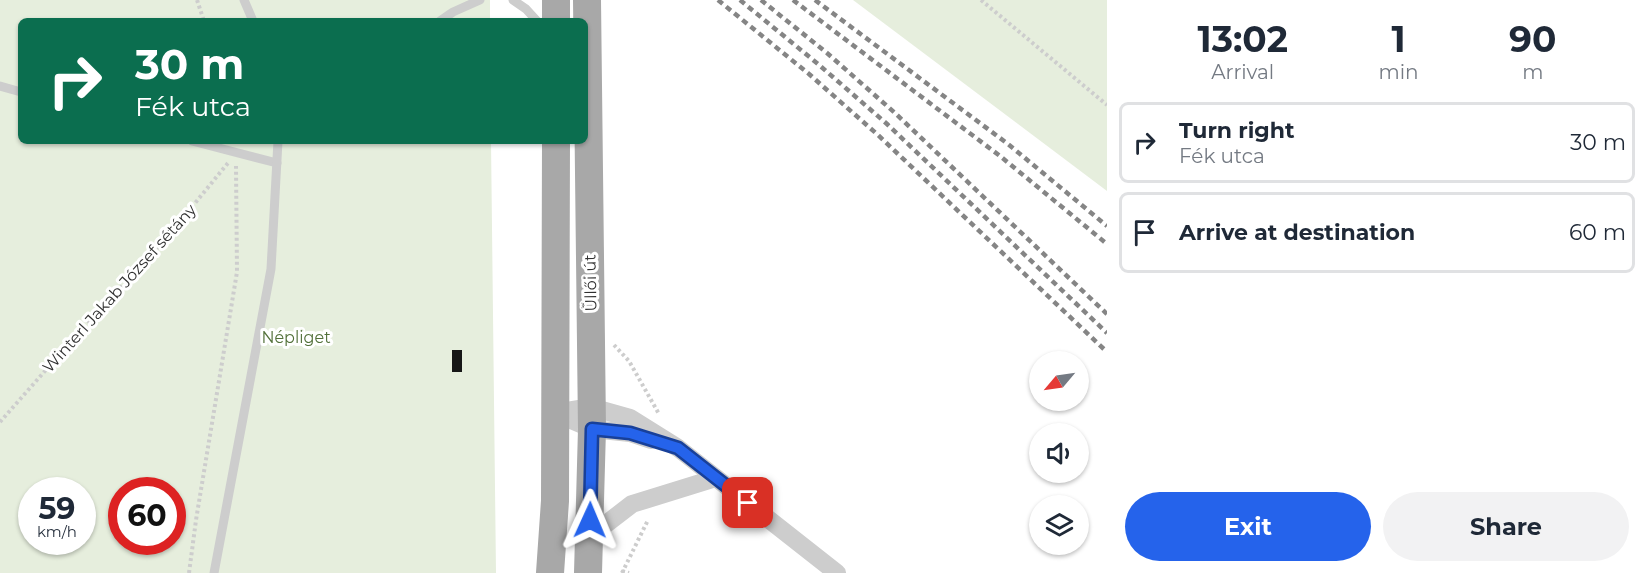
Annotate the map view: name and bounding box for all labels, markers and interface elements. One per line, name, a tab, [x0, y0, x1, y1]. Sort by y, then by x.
text: 13:02	[1198, 17, 1288, 61]
text: 1	[1391, 17, 1406, 61]
text: 90	[1509, 17, 1556, 61]
text: 30 m	[135, 38, 244, 90]
icon: right	[36, 42, 114, 120]
text: Arrival	[1211, 60, 1274, 84]
text: min	[1378, 60, 1419, 84]
text: m	[1522, 60, 1543, 84]
text: Fék utca	[135, 90, 251, 123]
text: Turn right	[1179, 117, 1294, 144]
icon: right	[1128, 126, 1161, 159]
text: 30 m	[1570, 129, 1626, 156]
text: Fék utca	[1179, 144, 1265, 168]
street label: Winterl Jakab József sétány	[39, 200, 200, 376]
icon: arrive	[1128, 216, 1161, 249]
text: Arrive at destination	[1179, 219, 1415, 246]
text: 60 m	[1569, 219, 1626, 246]
street label: Üllői út	[579, 254, 600, 312]
park label: Népliget	[261, 328, 331, 347]
north arrow	[1029, 351, 1089, 411]
map controls	[1029, 351, 1089, 555]
button: sound	[1029, 423, 1089, 483]
speed limit sign: 60	[108, 477, 186, 555]
pin	[722, 477, 773, 528]
icon: arrive	[731, 486, 764, 519]
position arrow	[558, 488, 622, 552]
text: 59	[39, 490, 75, 527]
button: Exit	[1125, 492, 1371, 561]
button: Share	[1383, 492, 1629, 561]
button: layers	[1029, 495, 1089, 555]
text: km/h	[37, 522, 77, 541]

